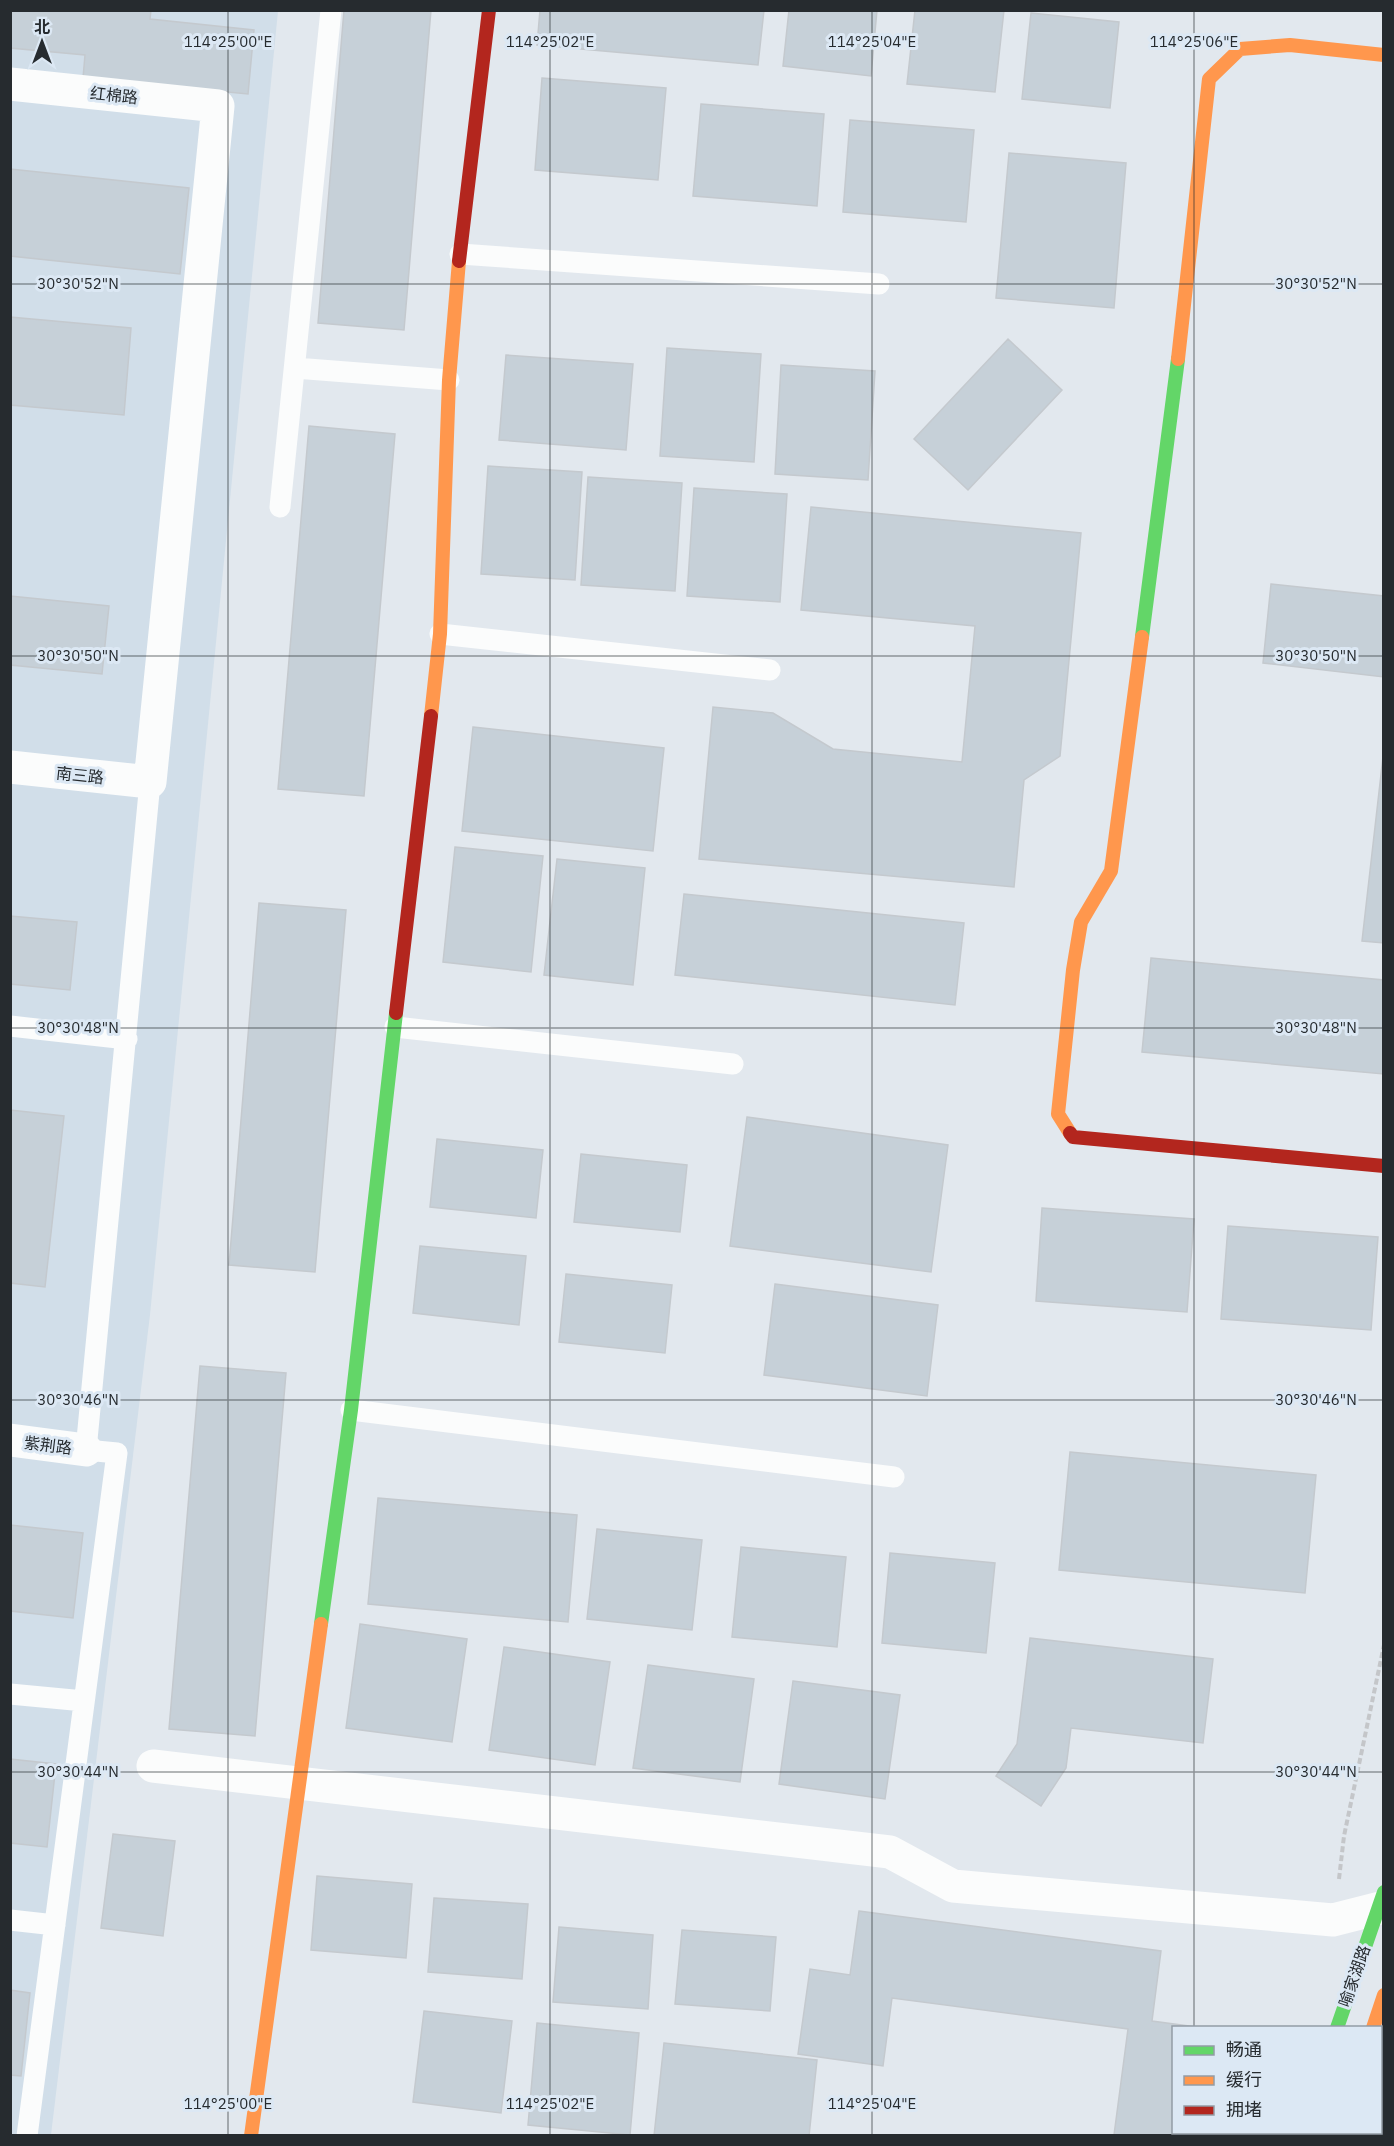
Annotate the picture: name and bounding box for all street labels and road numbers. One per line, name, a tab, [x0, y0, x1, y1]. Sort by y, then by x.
street label: 红棉路	[89, 83, 139, 107]
street label: 南三路	[55, 763, 105, 787]
street label: 紫荆路	[23, 1432, 73, 1458]
street label: 喻家湖路	[1334, 1942, 1374, 2010]

